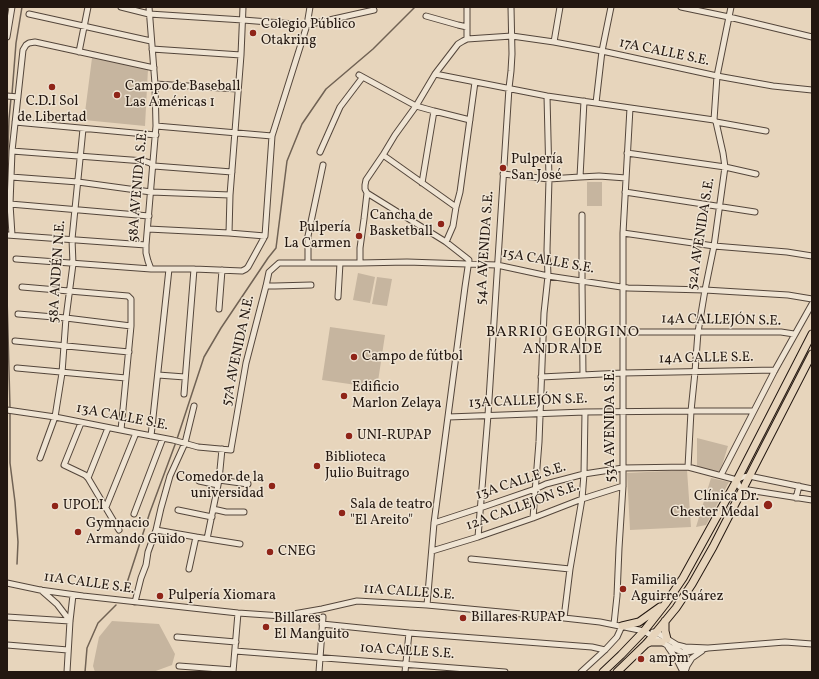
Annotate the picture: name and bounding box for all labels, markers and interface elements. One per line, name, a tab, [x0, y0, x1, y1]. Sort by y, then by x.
place label: Colegio Público Otakring	[261, 17, 356, 50]
marker: Colegio Público Otakring	[248, 28, 258, 38]
street label: 17A CALLE S.E.	[617, 35, 711, 71]
place label: Campo de Baseball Las Américas 1	[125, 79, 240, 112]
marker: C.D.I Sol de Libertad	[47, 82, 57, 92]
marker: Campo de Baseball Las Américas 1	[112, 90, 122, 100]
place label: C.D.I Sol de Libertad	[17, 94, 87, 126]
street label: 58A AVENIDA S.E.	[126, 129, 152, 243]
place label: Pulpería San José	[511, 152, 563, 184]
marker: Pulpería San José	[498, 163, 508, 173]
street label: 52A AVENIDA S.E.	[685, 177, 719, 291]
street label: 54A AVENIDA S.E.	[474, 190, 498, 306]
place label: Cancha de Basketball	[369, 208, 433, 240]
marker: Cancha de Basketball	[436, 219, 446, 229]
street label: 58A ANDÉN N.E.	[46, 220, 70, 324]
place label: Pulpería La Carmen	[284, 220, 351, 252]
marker: Pulpería La Carmen	[354, 231, 364, 241]
street label: 15A CALLE S.E.	[501, 246, 595, 278]
street label: 57A AVENIDA N.E.	[219, 294, 259, 408]
street label: 14A CALLEJÓN S.E.	[661, 312, 781, 330]
district label: BARRIO GEORGINO ANDRADE	[486, 324, 640, 359]
place label: Campo de fútbol	[362, 349, 463, 365]
street label: 14A CALLE S.E.	[658, 350, 754, 368]
marker: Campo de fútbol	[349, 352, 359, 362]
street label: 53A AVENIDA S.E.	[603, 369, 619, 483]
place label: Edificio Marlon Zelaya	[352, 380, 441, 412]
marker: Edificio Marlon Zelaya	[339, 391, 349, 401]
street label: 13A CALLEJÓN S.E.	[468, 392, 588, 412]
street label: 13A CALLE S.E.	[74, 401, 170, 435]
place label: UNI-RUPAP	[357, 428, 431, 444]
marker: UNI-RUPAP	[344, 431, 354, 441]
place label: Biblioteca Julio Buitrago	[325, 450, 409, 482]
street label: 13A CALLE S.E.	[474, 460, 568, 504]
marker: Biblioteca Julio Buitrago	[312, 461, 322, 471]
place label: Comedor de la universidad	[176, 470, 264, 502]
street label: 12A CALLEJÓN S.E.	[464, 479, 582, 535]
marker: Comedor de la universidad	[267, 481, 277, 491]
place label: Clínica Dr. Chester Medal	[670, 489, 759, 522]
place label: Sala de teatro "El Areito"	[350, 497, 432, 530]
place label: UPOLI	[63, 498, 104, 514]
marker: Clínica Dr. Chester Medal	[762, 499, 774, 511]
marker: UPOLI	[50, 501, 60, 511]
marker: Sala de teatro "El Areito"	[337, 508, 347, 518]
place label: Gymnacio Armando Guido	[86, 516, 185, 548]
marker: Gymnacio Armando Guido	[73, 527, 83, 537]
place label: CNEG	[278, 544, 316, 560]
marker: CNEG	[265, 547, 275, 557]
street label: 11A CALLE S.E.	[42, 569, 136, 599]
place label: Familia Aguirre Suárez	[631, 573, 723, 606]
street label: 11A CALLE S.E.	[363, 581, 455, 605]
marker: Familia Aguirre Suárez	[618, 584, 628, 594]
place label: Pulpería Xiomara	[168, 588, 276, 604]
marker: Pulpería Xiomara	[155, 591, 165, 601]
place label: Billares RUPAP	[471, 610, 565, 626]
place label: Billares El Manguito	[274, 611, 349, 644]
marker: Billares RUPAP	[458, 613, 468, 623]
marker: Billares El Manguito	[261, 622, 271, 632]
street label: 10A CALLE S.E.	[359, 640, 455, 664]
place label: ampm	[649, 651, 689, 667]
marker: ampm	[636, 654, 646, 664]

